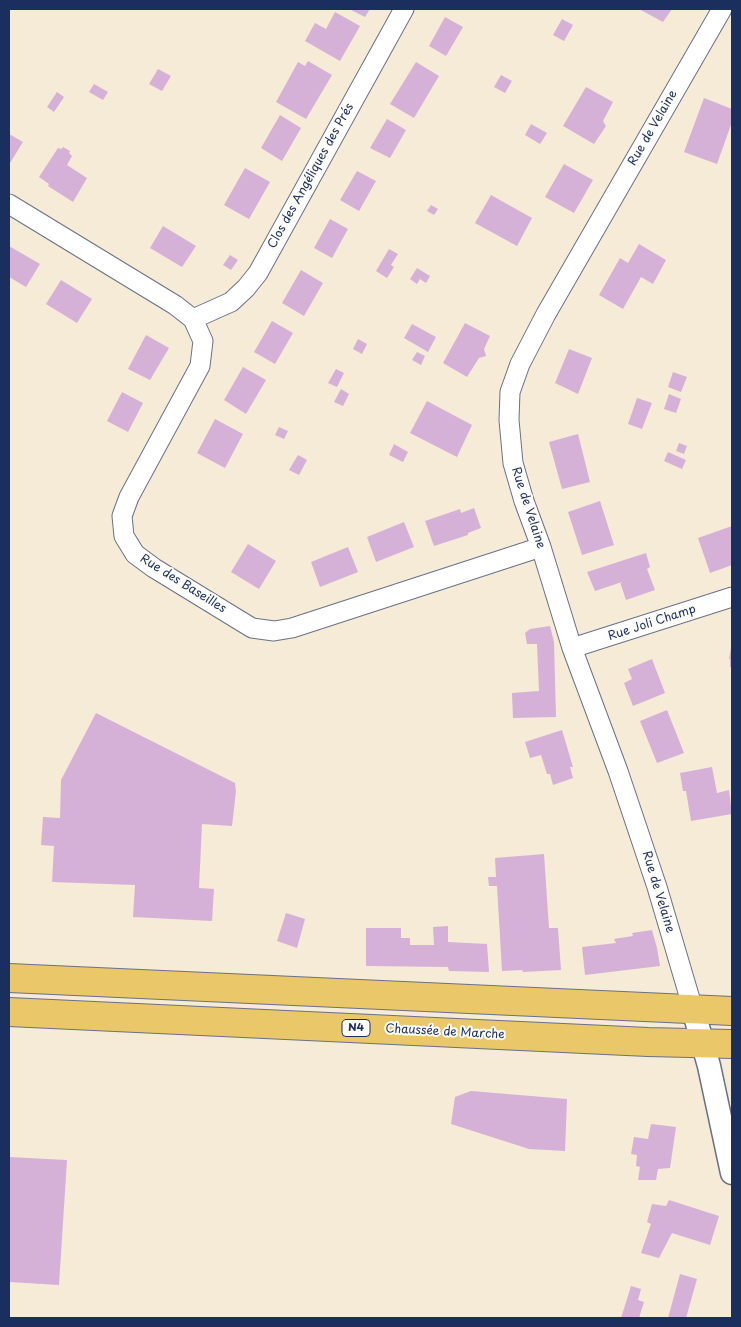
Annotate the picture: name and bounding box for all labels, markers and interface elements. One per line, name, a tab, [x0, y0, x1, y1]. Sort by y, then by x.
street label: Rue de Velaine	[626, 88, 680, 168]
street label: Clos des Angéliques des Prés	[265, 101, 357, 251]
street label: Rue de Velaine	[508, 465, 548, 551]
street label: Rue des Baseilles	[137, 552, 229, 616]
street label: Rue Joli Champ	[606, 602, 698, 644]
street label: Rue de Velaine	[639, 849, 677, 935]
road number: N4	[342, 1020, 370, 1036]
street label: Chaussée de Marche	[385, 1022, 505, 1042]

